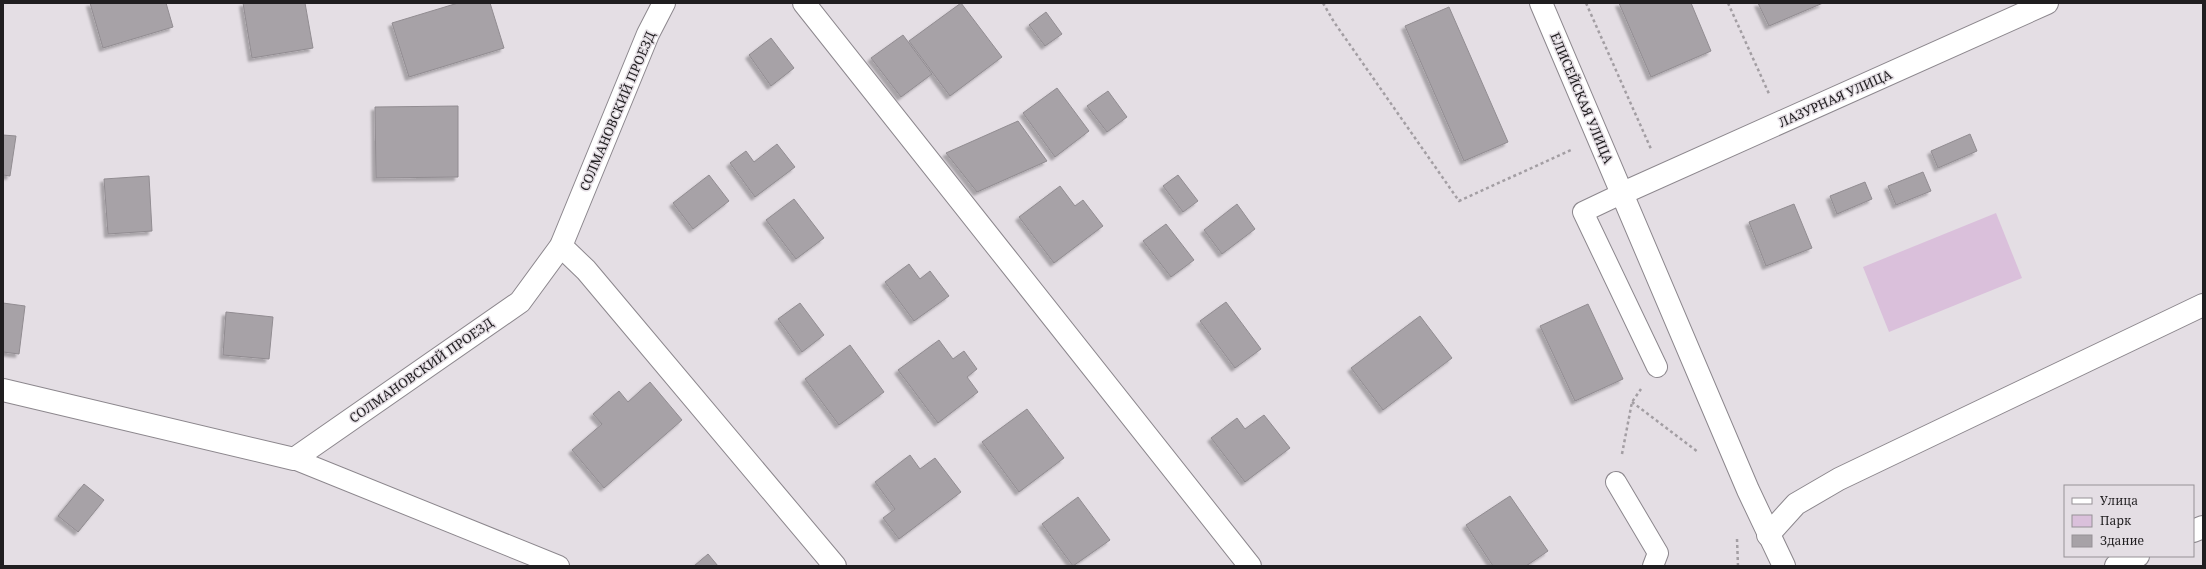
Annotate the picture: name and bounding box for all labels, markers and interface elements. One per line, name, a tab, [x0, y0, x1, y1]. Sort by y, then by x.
street label: СОЛМАНОВСКИЙ ПРОЕЗД	[575, 28, 659, 194]
street label: ЕЛИСЕЙСКАЯ УЛИЦА	[1546, 30, 1618, 167]
street label: ЛАЗУРНАЯ УЛИЦА	[1776, 65, 1895, 131]
street label: СОЛМАНОВСКИЙ ПРОЕЗД	[345, 313, 497, 427]
legend	[2064, 485, 2194, 557]
text: Улица	[2100, 492, 2138, 509]
text: Парк	[2100, 512, 2132, 529]
text: Здание	[2100, 532, 2144, 549]

